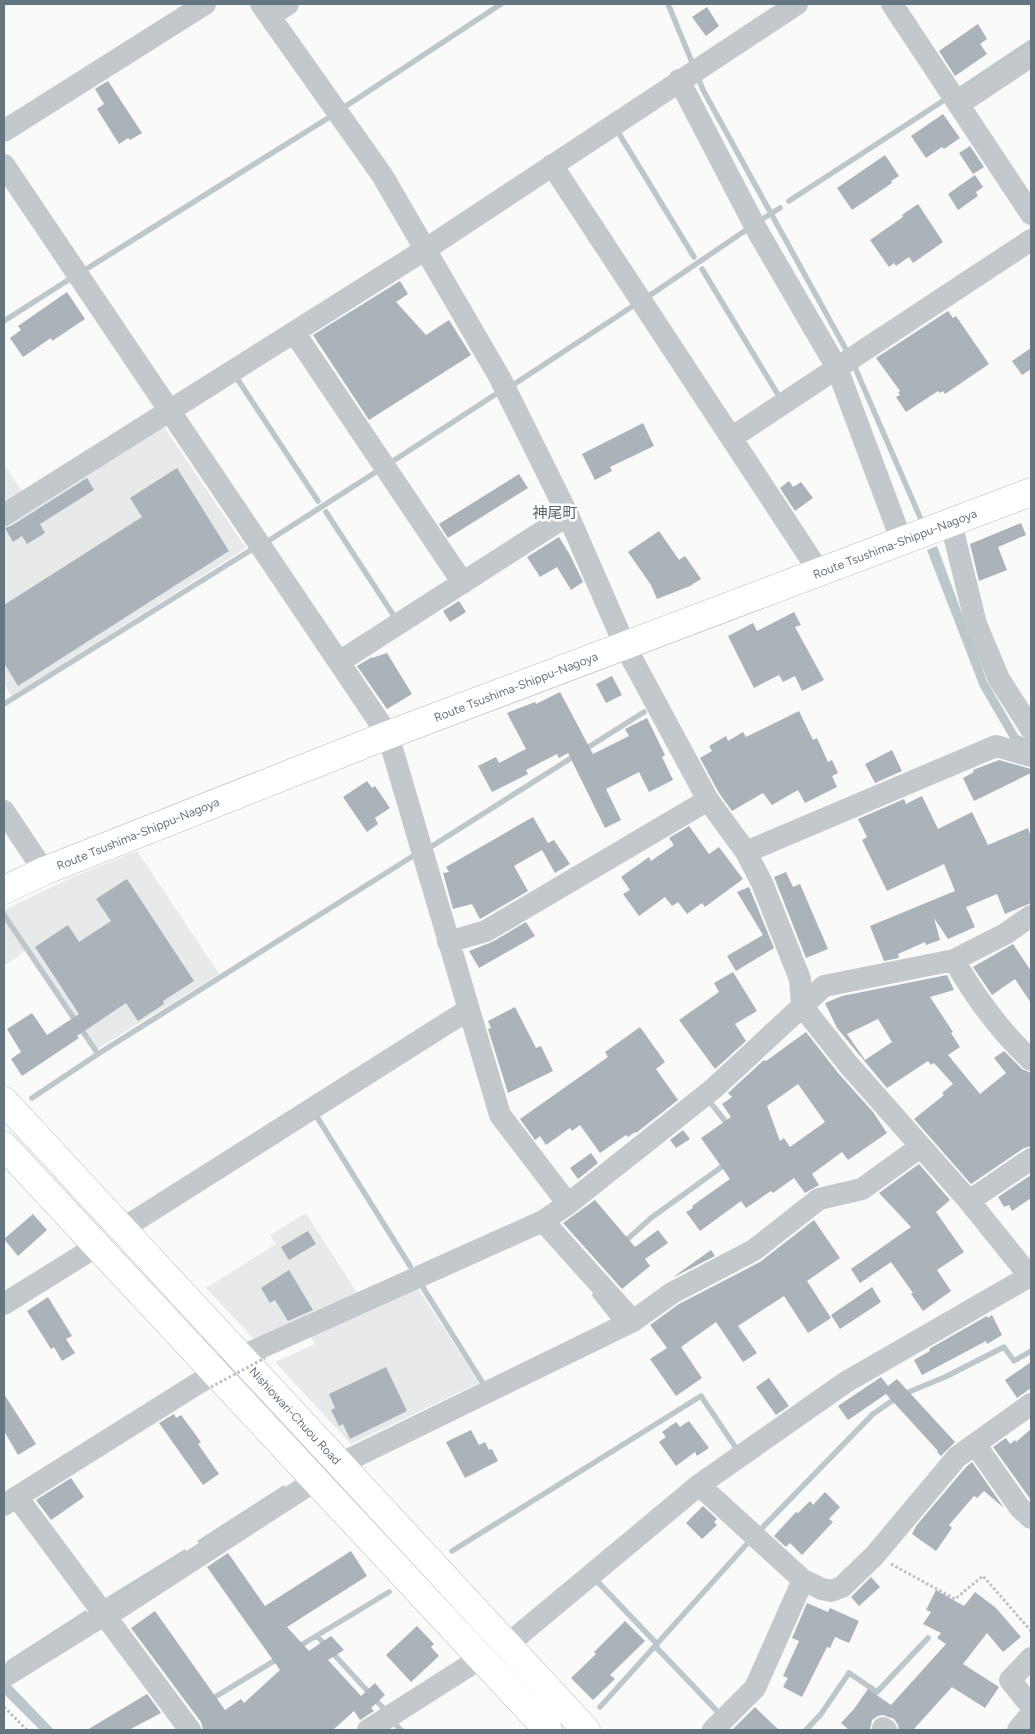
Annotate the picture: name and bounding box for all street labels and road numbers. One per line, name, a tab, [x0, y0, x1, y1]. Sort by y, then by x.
street label: Route Tsushima-Shippu-Nagoya	[811, 506, 979, 582]
street label: Route Tsushima-Shippu-Nagoya	[432, 649, 600, 725]
street label: Route Tsushima-Shippu-Nagoya	[55, 795, 221, 873]
street label: Nishiowari-Chuou Road	[246, 1365, 344, 1467]

